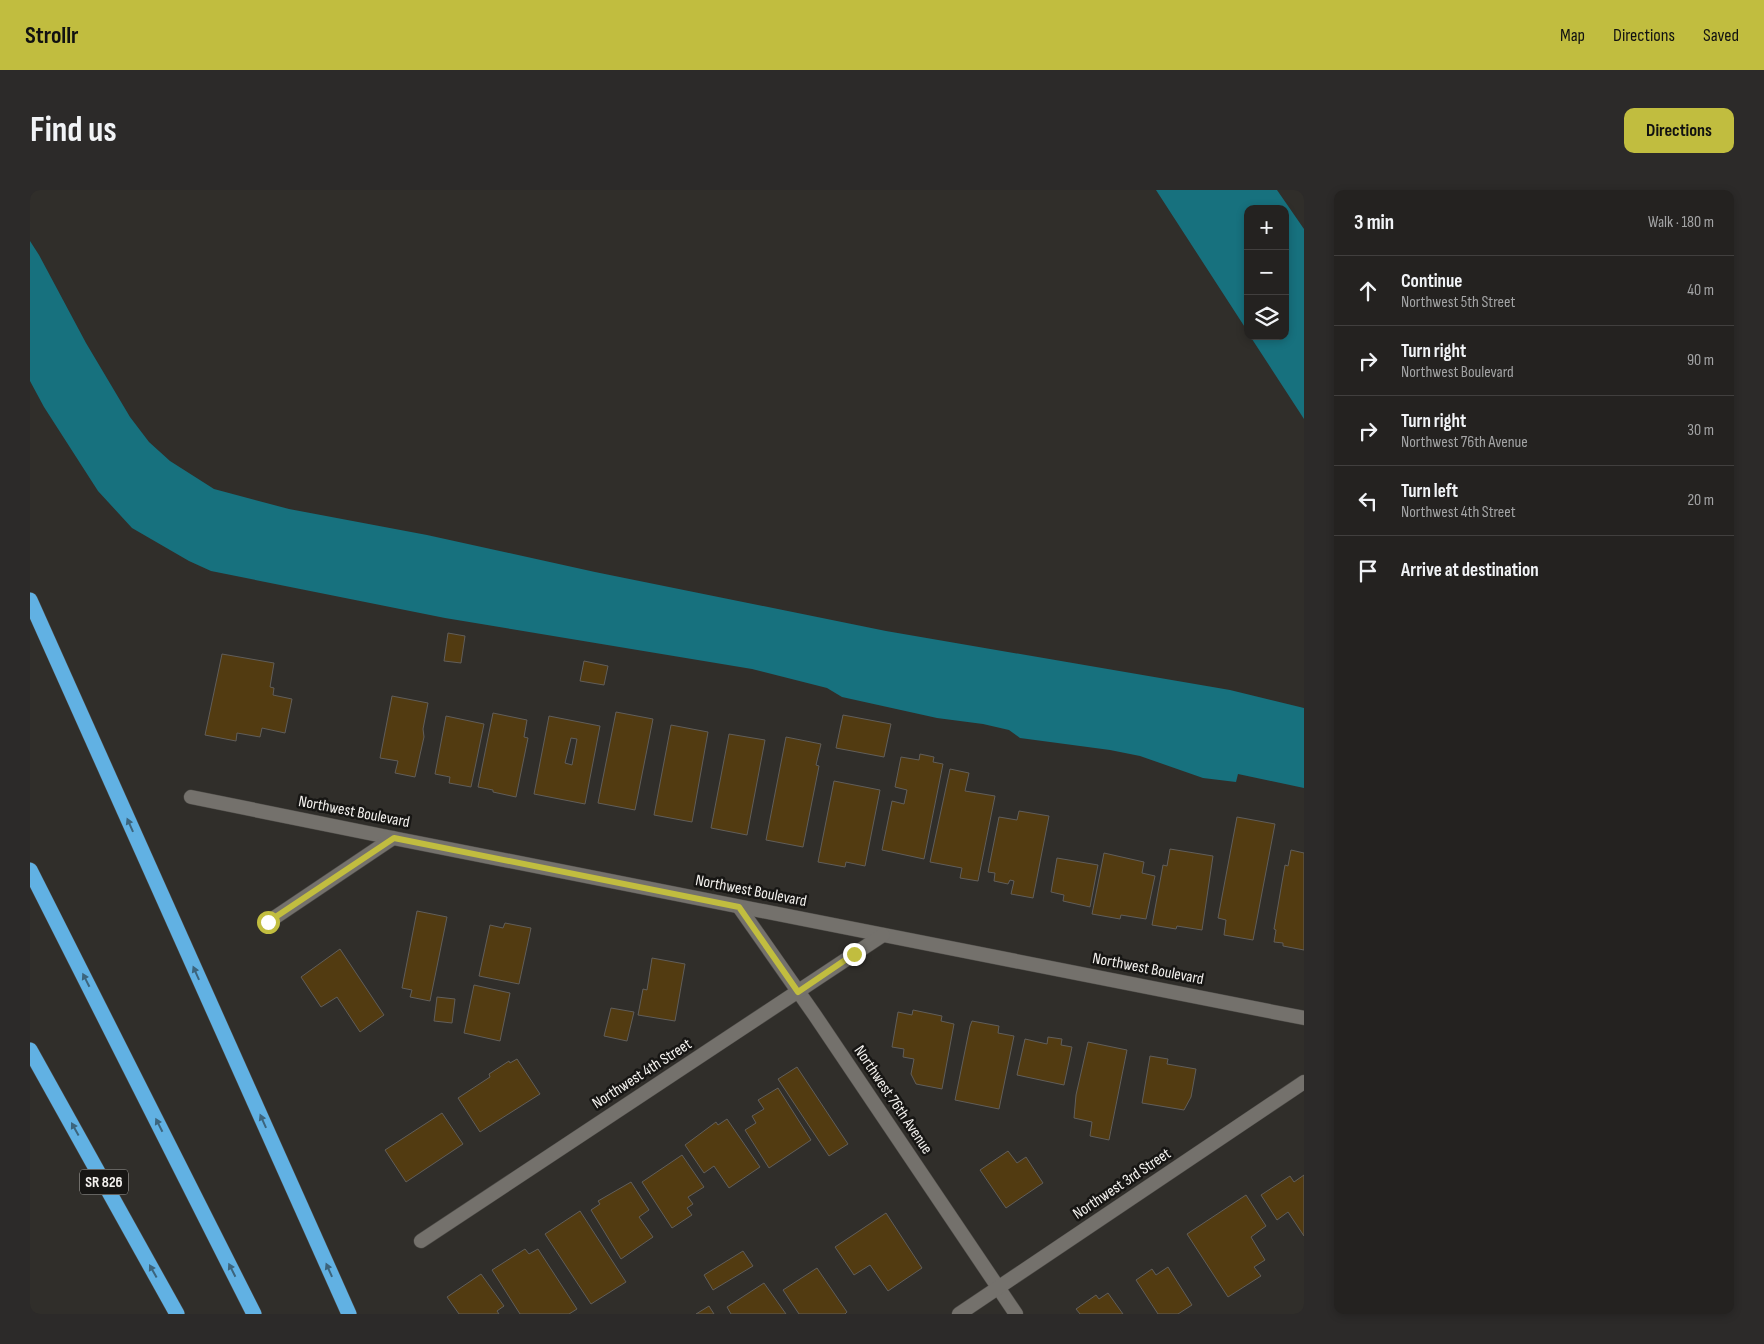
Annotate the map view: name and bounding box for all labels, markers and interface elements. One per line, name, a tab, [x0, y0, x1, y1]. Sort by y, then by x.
text: Strollr	[25, 21, 79, 50]
text: Map	[1560, 25, 1585, 46]
text: Directions	[1613, 25, 1675, 46]
text: Saved	[1703, 25, 1739, 46]
button: Directions	[1624, 108, 1734, 153]
text: Find us	[30, 109, 117, 152]
map controls	[1244, 205, 1289, 340]
button: +	[1244, 205, 1289, 250]
text: 3 min	[1354, 210, 1394, 235]
text: Walk · 180 m	[1648, 213, 1714, 232]
button: −	[1244, 250, 1289, 295]
text: Continue	[1401, 270, 1462, 293]
icon: ahead	[1354, 277, 1382, 305]
text: 40 m	[1687, 281, 1714, 300]
text: Northwest 5th Street	[1401, 293, 1515, 312]
button: layers	[1244, 295, 1289, 340]
text: Turn right	[1401, 340, 1466, 363]
icon: right	[1354, 347, 1382, 375]
text: 90 m	[1687, 351, 1714, 370]
text: Northwest Boulevard	[1401, 363, 1514, 382]
text: Turn right	[1401, 410, 1466, 433]
icon: right	[1354, 417, 1382, 445]
text: 30 m	[1687, 421, 1714, 440]
text: Northwest 76th Avenue	[1401, 433, 1528, 452]
text: Turn left	[1401, 480, 1458, 503]
icon: left	[1354, 487, 1382, 515]
text: 20 m	[1687, 491, 1714, 510]
text: Northwest 4th Street	[1401, 503, 1516, 522]
icon: arrive	[1354, 557, 1382, 585]
text: Arrive at destination	[1401, 559, 1539, 582]
street label: Northwest Boulevard	[297, 792, 411, 832]
one-way arrow	[126, 818, 134, 832]
street label: Northwest Boulevard	[694, 871, 808, 911]
route start	[257, 911, 280, 934]
route end	[843, 943, 866, 966]
street label: Northwest Boulevard	[1091, 949, 1205, 989]
one-way arrow	[192, 966, 200, 980]
one-way arrow	[82, 973, 90, 988]
street label: Northwest 4th Street	[589, 1035, 695, 1113]
street label: Northwest 76th Avenue	[850, 1042, 936, 1158]
one-way arrow	[258, 1114, 266, 1128]
one-way arrow	[155, 1118, 163, 1133]
one-way arrow	[70, 1123, 79, 1136]
street label: Northwest 3rd Street	[1069, 1144, 1175, 1224]
road number: SR 826	[80, 1170, 128, 1194]
one-way arrow	[228, 1263, 236, 1278]
one-way arrow	[325, 1263, 333, 1277]
one-way arrow	[149, 1265, 158, 1278]

